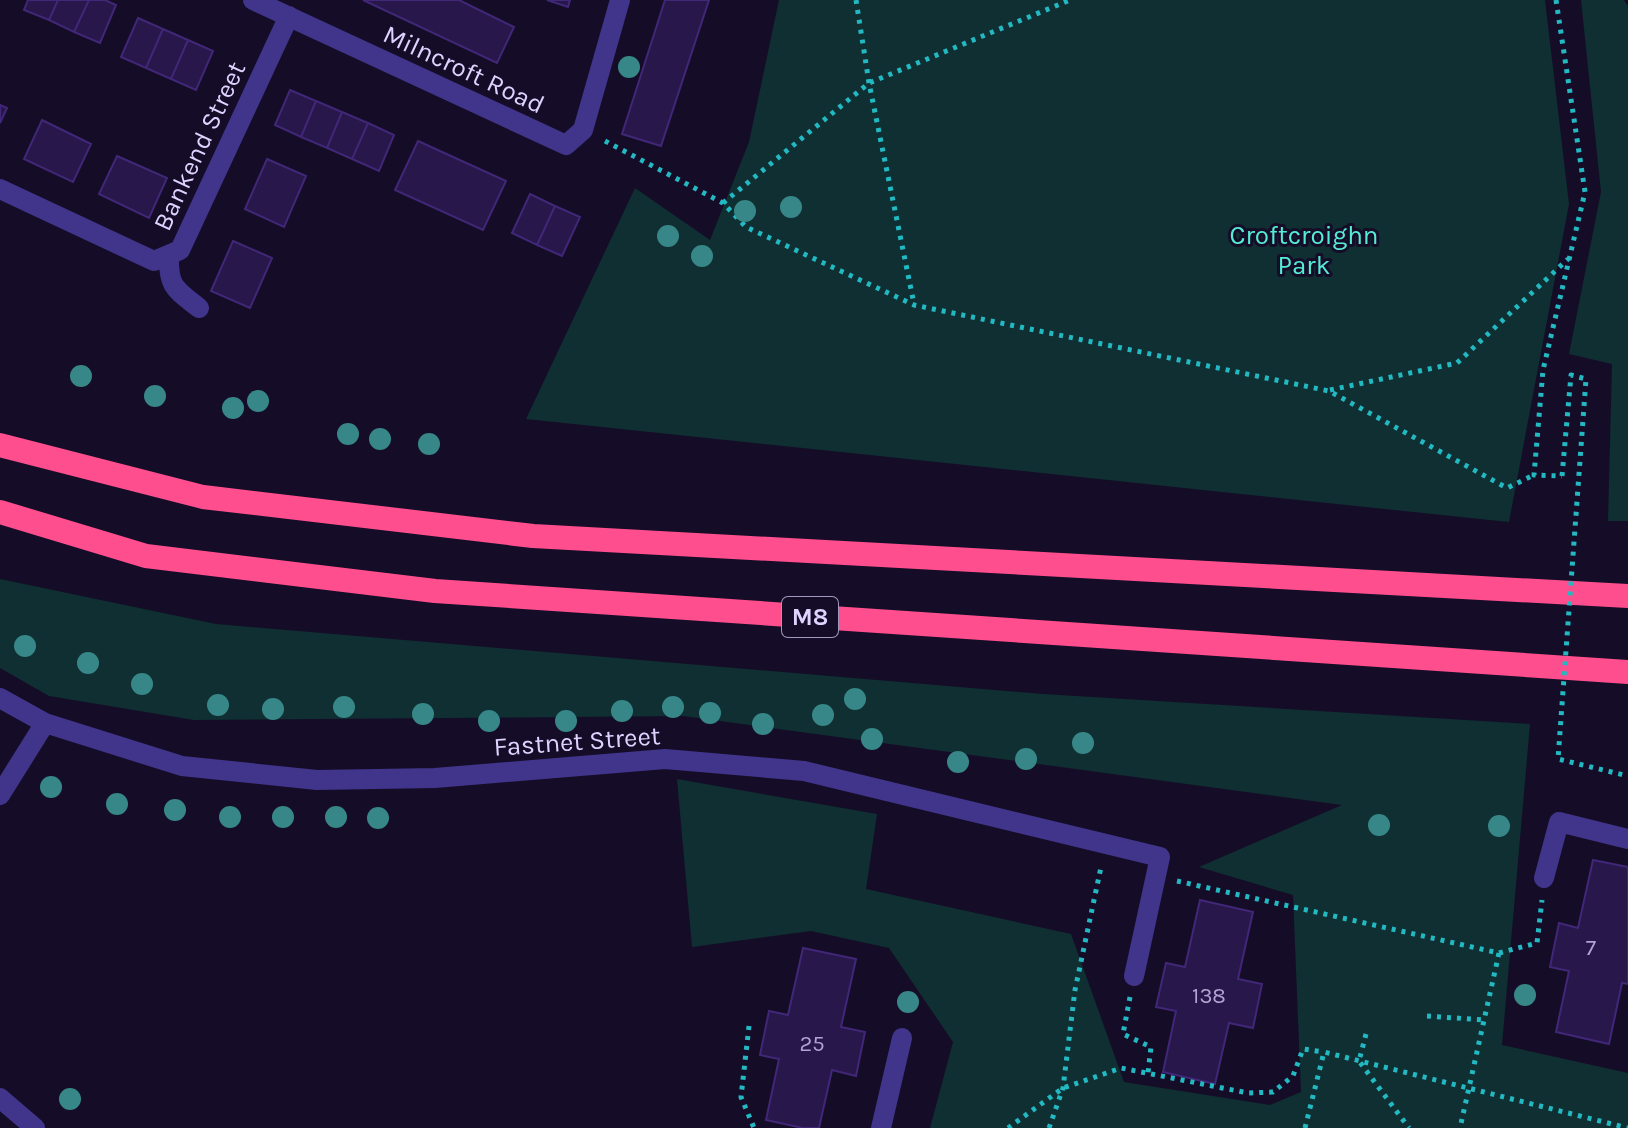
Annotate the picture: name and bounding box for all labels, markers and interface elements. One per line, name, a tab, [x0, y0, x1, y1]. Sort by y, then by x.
street label: Milncroft Road	[378, 19, 549, 120]
street label: Bankend Street	[147, 57, 252, 236]
park label: Croftcroighn Park	[1229, 220, 1379, 281]
road number: M8	[782, 597, 838, 637]
street label: Fastnet Street	[493, 720, 662, 763]
house number: 7	[1586, 935, 1596, 961]
house number: 138	[1192, 983, 1226, 1009]
house number: 25	[799, 1031, 825, 1057]

